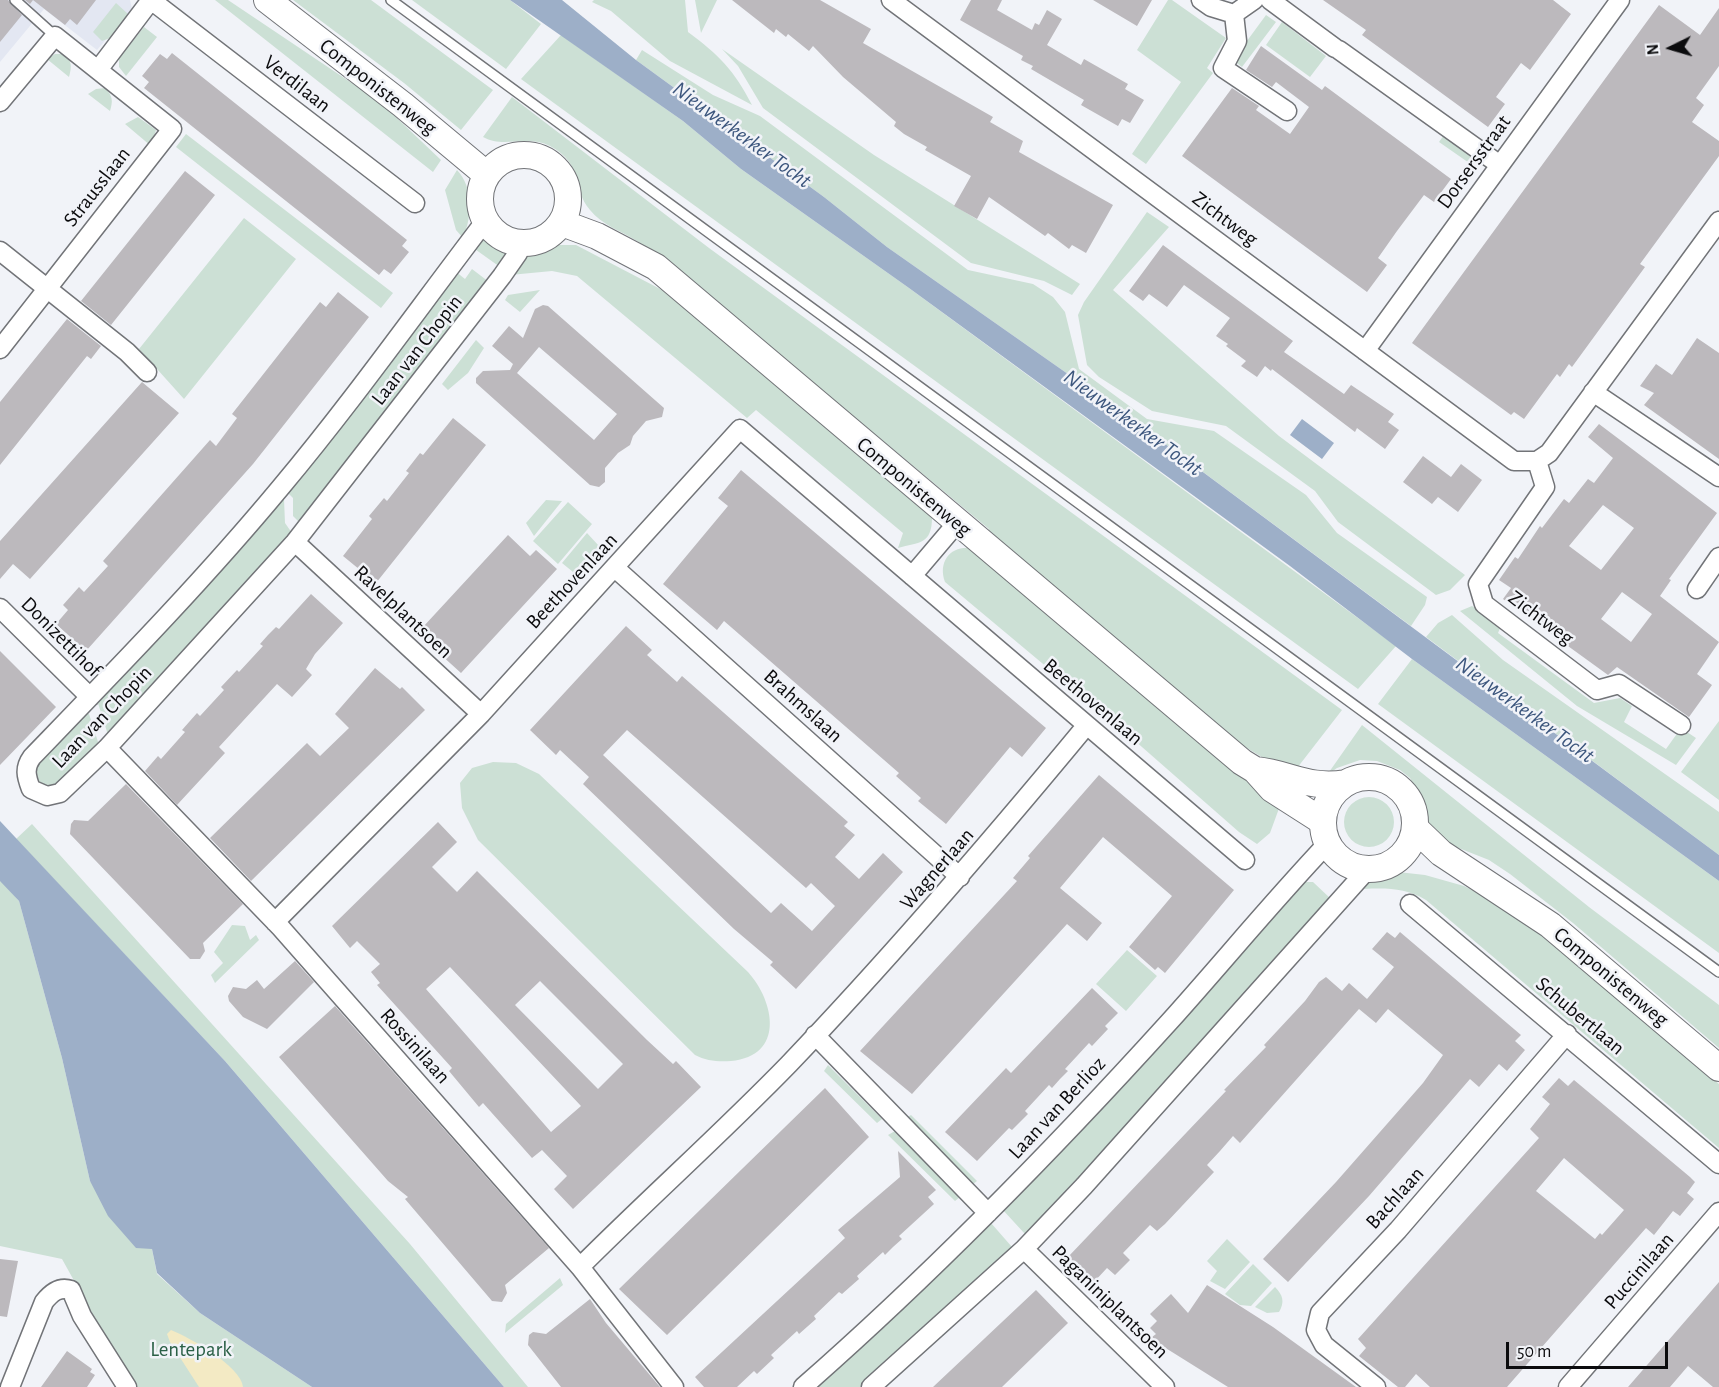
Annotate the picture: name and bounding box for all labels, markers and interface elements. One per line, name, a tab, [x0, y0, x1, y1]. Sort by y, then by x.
north arrow	[1641, 18, 1701, 78]
street label: Componistenweg	[314, 33, 442, 141]
text: N	[1645, 43, 1662, 56]
street label: Verdilaan	[258, 50, 336, 118]
water label: Nieuwerkerker Tocht	[667, 76, 817, 194]
street label: Dorsersstraat	[1432, 110, 1516, 214]
street label: Strausslaan	[58, 142, 136, 232]
street label: Zichtweg	[1187, 186, 1263, 252]
street label: Laan van Chopin	[366, 290, 468, 410]
water label: Nieuwerkerker Tocht	[1058, 364, 1208, 482]
street label: Componistenweg	[852, 432, 976, 542]
street label: Beethovenlaan	[521, 528, 623, 634]
street label: Ravelplantsoen	[348, 560, 458, 664]
street label: Zichtweg	[1503, 585, 1579, 651]
street label: Donizettihof	[16, 592, 106, 682]
water label: Nieuwerkerker Tocht	[1450, 651, 1600, 769]
street label: Beethovenlaan	[1038, 653, 1148, 751]
street label: Laan van Chopin	[47, 660, 157, 774]
street label: Brahmslaan	[758, 664, 848, 748]
street label: Wagnerlaan	[895, 823, 979, 915]
street label: Componistenweg	[1549, 922, 1673, 1032]
street label: Schubertlaan	[1530, 972, 1630, 1060]
street label: Rossinilaan	[375, 1003, 455, 1089]
street label: Laan van Berlioz	[1003, 1051, 1111, 1165]
street label: Bachlaan	[1360, 1162, 1430, 1234]
street label: Puccinilaan	[1599, 1227, 1679, 1315]
street label: Paganiniplantsoen	[1046, 1240, 1174, 1364]
scale bar	[1509, 1330, 1671, 1368]
park label: Lentepark	[150, 1337, 232, 1363]
text: 50 m	[1517, 1343, 1551, 1361]

